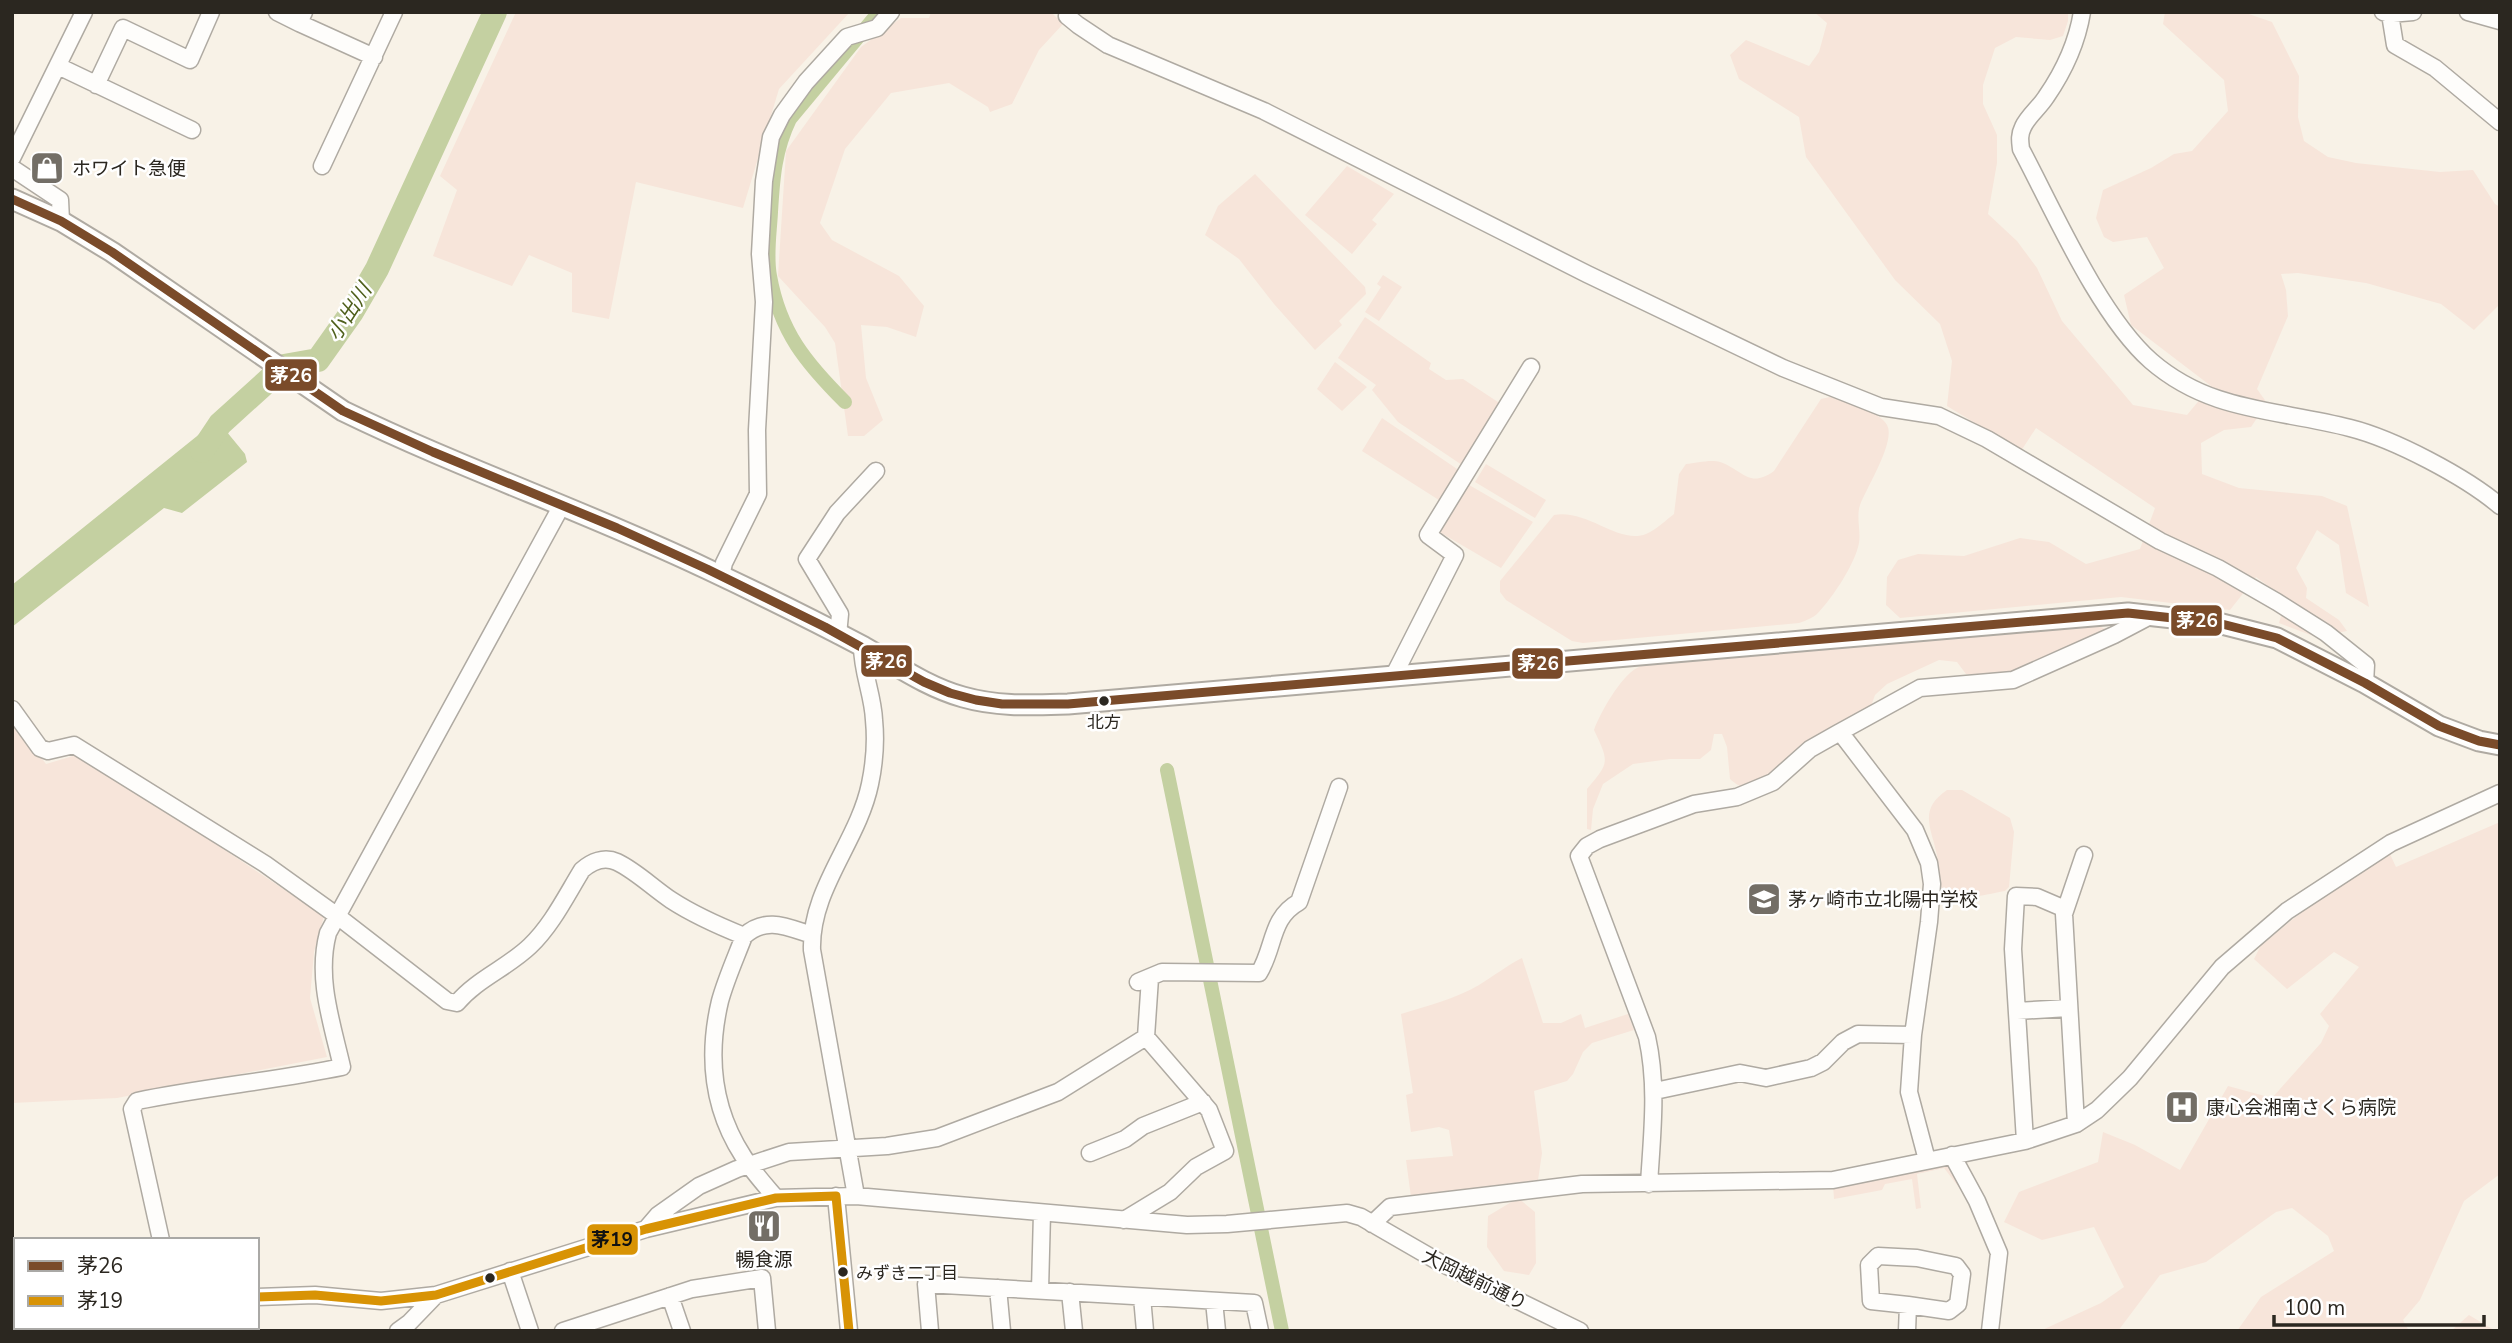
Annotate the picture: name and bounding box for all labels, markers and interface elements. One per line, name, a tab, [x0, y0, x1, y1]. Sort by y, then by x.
shop icon: ホワイト急便	[28, 149, 66, 187]
place label: ホワイト急便	[72, 156, 186, 182]
water label: 小出川	[320, 276, 379, 346]
line badge: 茅26	[264, 358, 318, 392]
text: 茅26	[270, 363, 312, 389]
line badge: 茅26	[2170, 604, 2223, 637]
text: 茅26	[2176, 608, 2218, 634]
line badge: 茅26	[860, 644, 913, 678]
line badge: 茅26	[1511, 647, 1564, 680]
text: 茅26	[865, 649, 907, 675]
text: 茅26	[1517, 651, 1559, 677]
marker: 北方	[1097, 694, 1111, 708]
place label: 北方	[1087, 711, 1121, 734]
school or university icon: 茅ヶ崎市立北陽中学校	[1745, 880, 1783, 918]
place label: 茅ヶ崎市立北陽中学校	[1788, 887, 1978, 913]
hospital icon: 康心会湘南さくら病院	[2163, 1088, 2201, 1126]
place label: 康心会湘南さくら病院	[2206, 1095, 2396, 1121]
restaurant icon: 暢食源	[745, 1207, 783, 1245]
line badge: 茅19	[586, 1223, 639, 1256]
text: 茅19	[591, 1227, 633, 1253]
legend	[14, 1238, 259, 1329]
street label: 大岡越前通り	[1418, 1243, 1531, 1317]
place label: 暢食源	[735, 1247, 793, 1273]
text: 茅26	[77, 1252, 123, 1280]
place label: みずき二丁目	[856, 1262, 958, 1285]
marker: みずき二丁目	[836, 1265, 850, 1279]
unlabelled marker	[483, 1271, 497, 1285]
scale bar	[2274, 1284, 2484, 1328]
text: 茅19	[77, 1287, 123, 1315]
text: 100 m	[2284, 1294, 2345, 1322]

